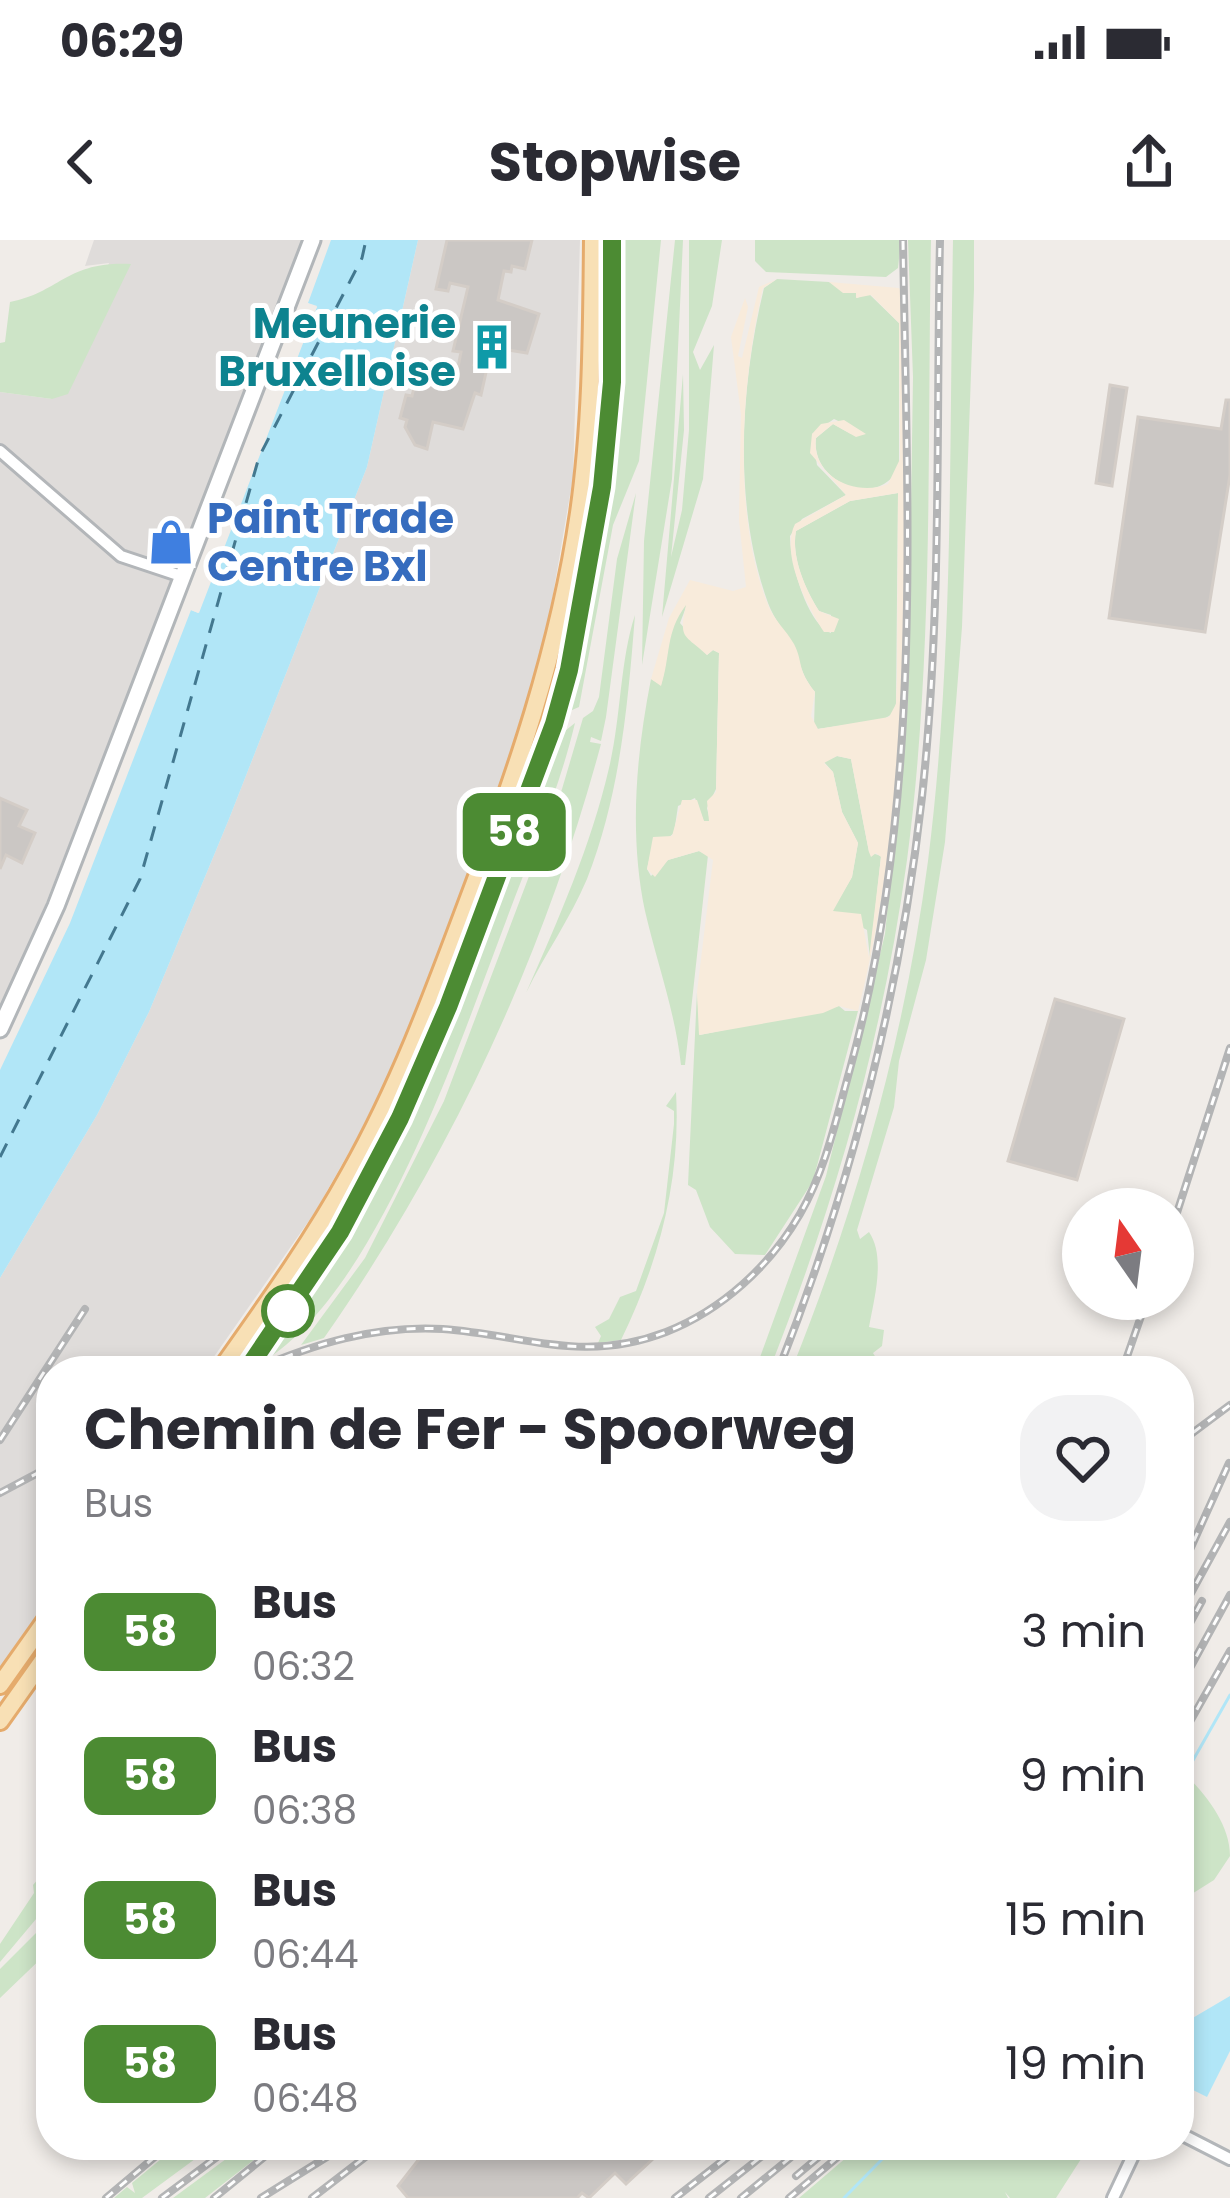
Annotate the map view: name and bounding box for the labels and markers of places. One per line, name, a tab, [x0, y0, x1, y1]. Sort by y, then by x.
place label: Meunerie Bruxelloise	[218, 294, 456, 401]
building icon: Meunerie Bruxelloise	[467, 322, 517, 372]
place label: Paint Trade Centre Bxl	[207, 489, 454, 596]
shop icon: Paint Trade Centre Bxl	[146, 517, 196, 567]
unlabelled marker	[263, 1286, 313, 1336]

